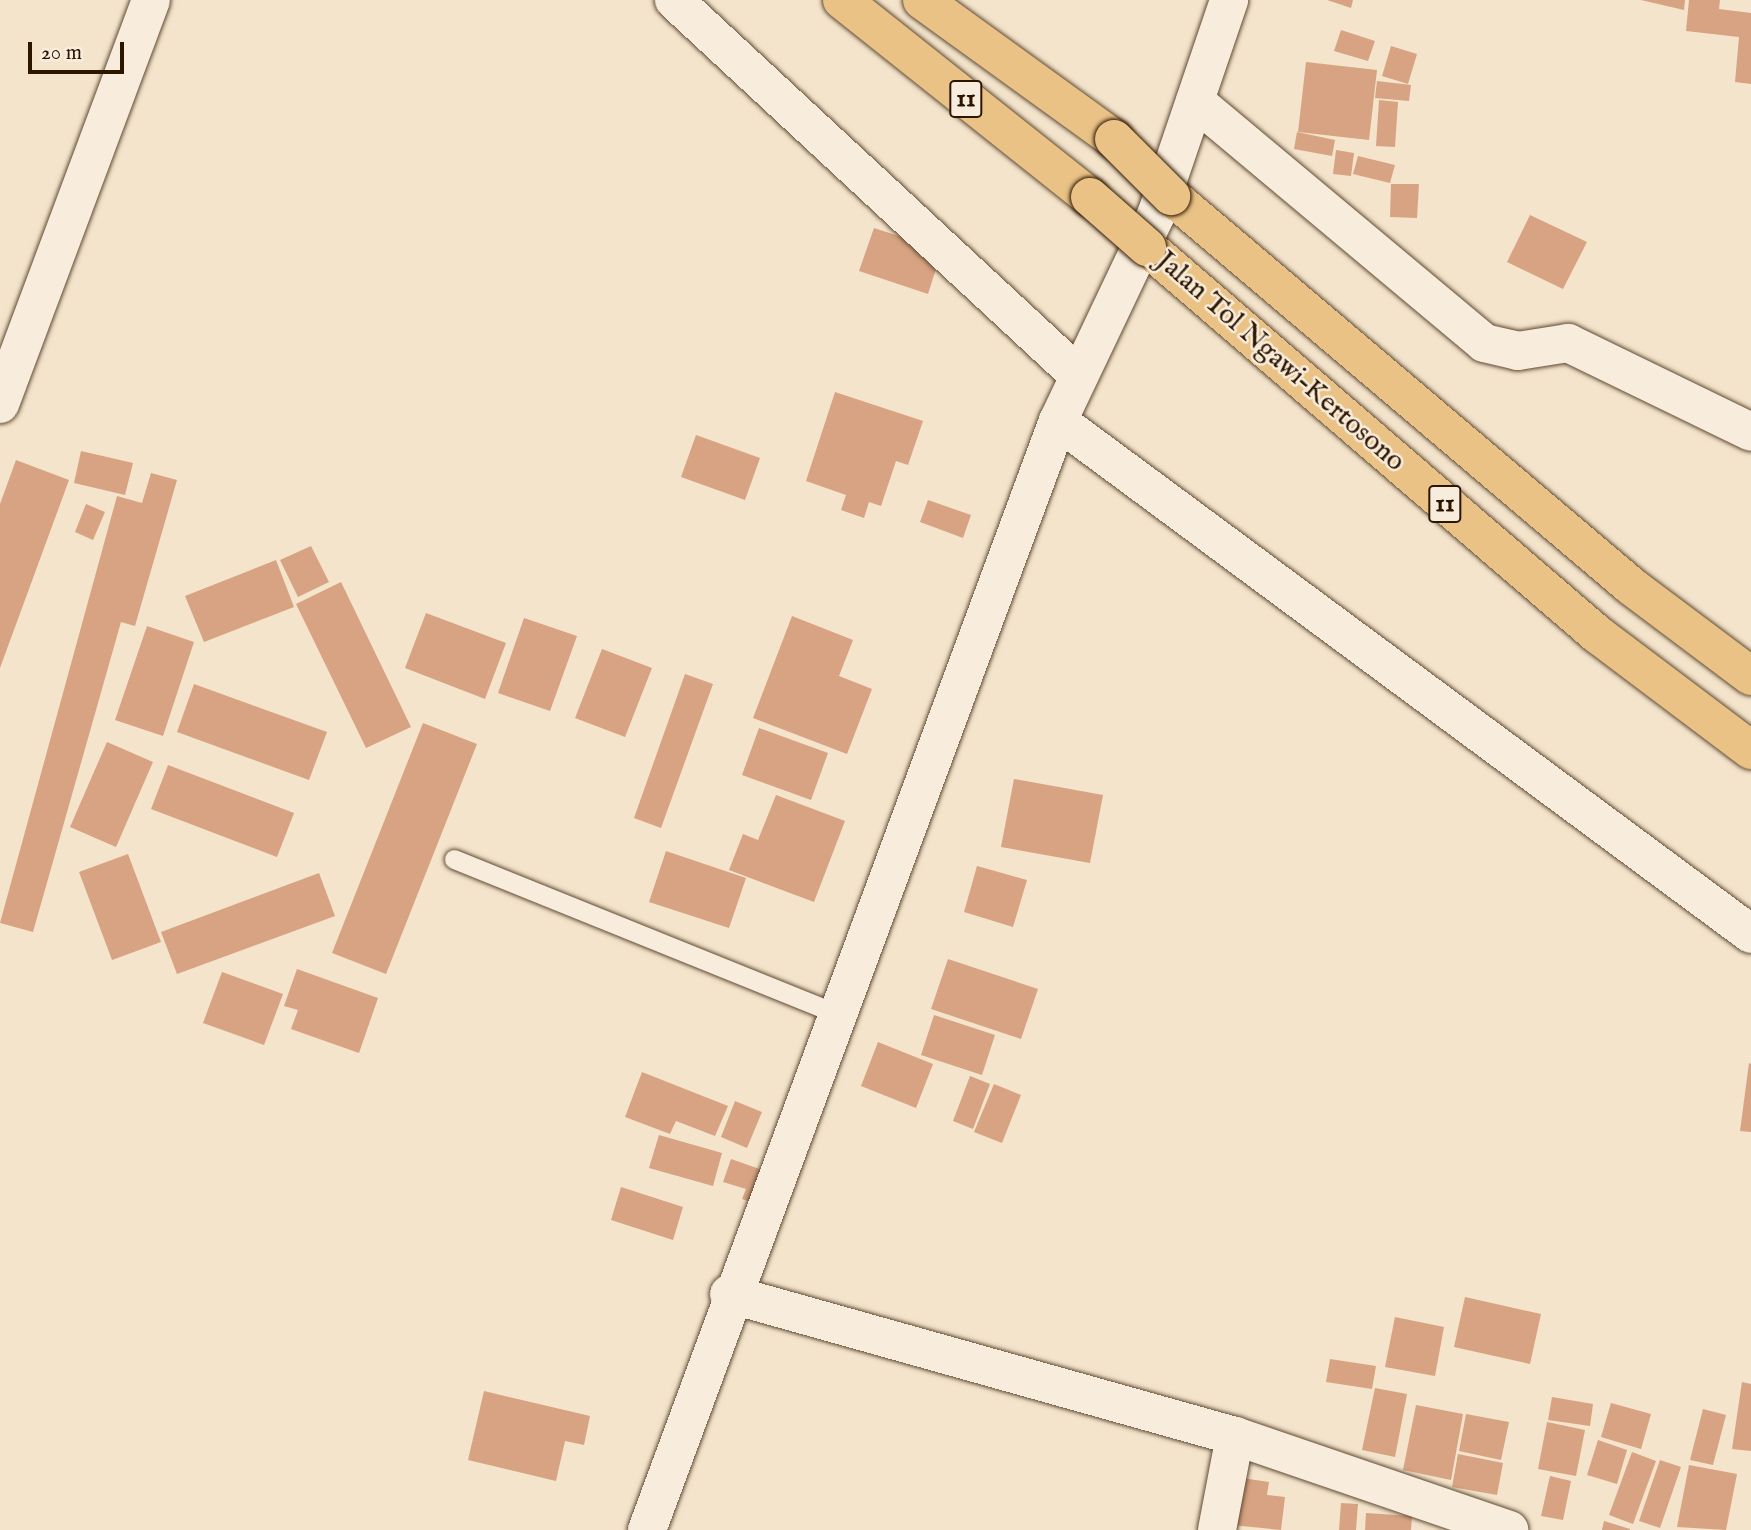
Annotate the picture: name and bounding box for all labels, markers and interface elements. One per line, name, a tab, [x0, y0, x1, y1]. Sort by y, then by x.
scale bar	[32, 28, 128, 72]
text: 20 m	[41, 40, 82, 67]
road number: 11	[948, 76, 984, 122]
street label: Jalan Tol Ngawi–Kertosono	[1149, 245, 1411, 479]
road number: 11	[1428, 482, 1462, 526]

